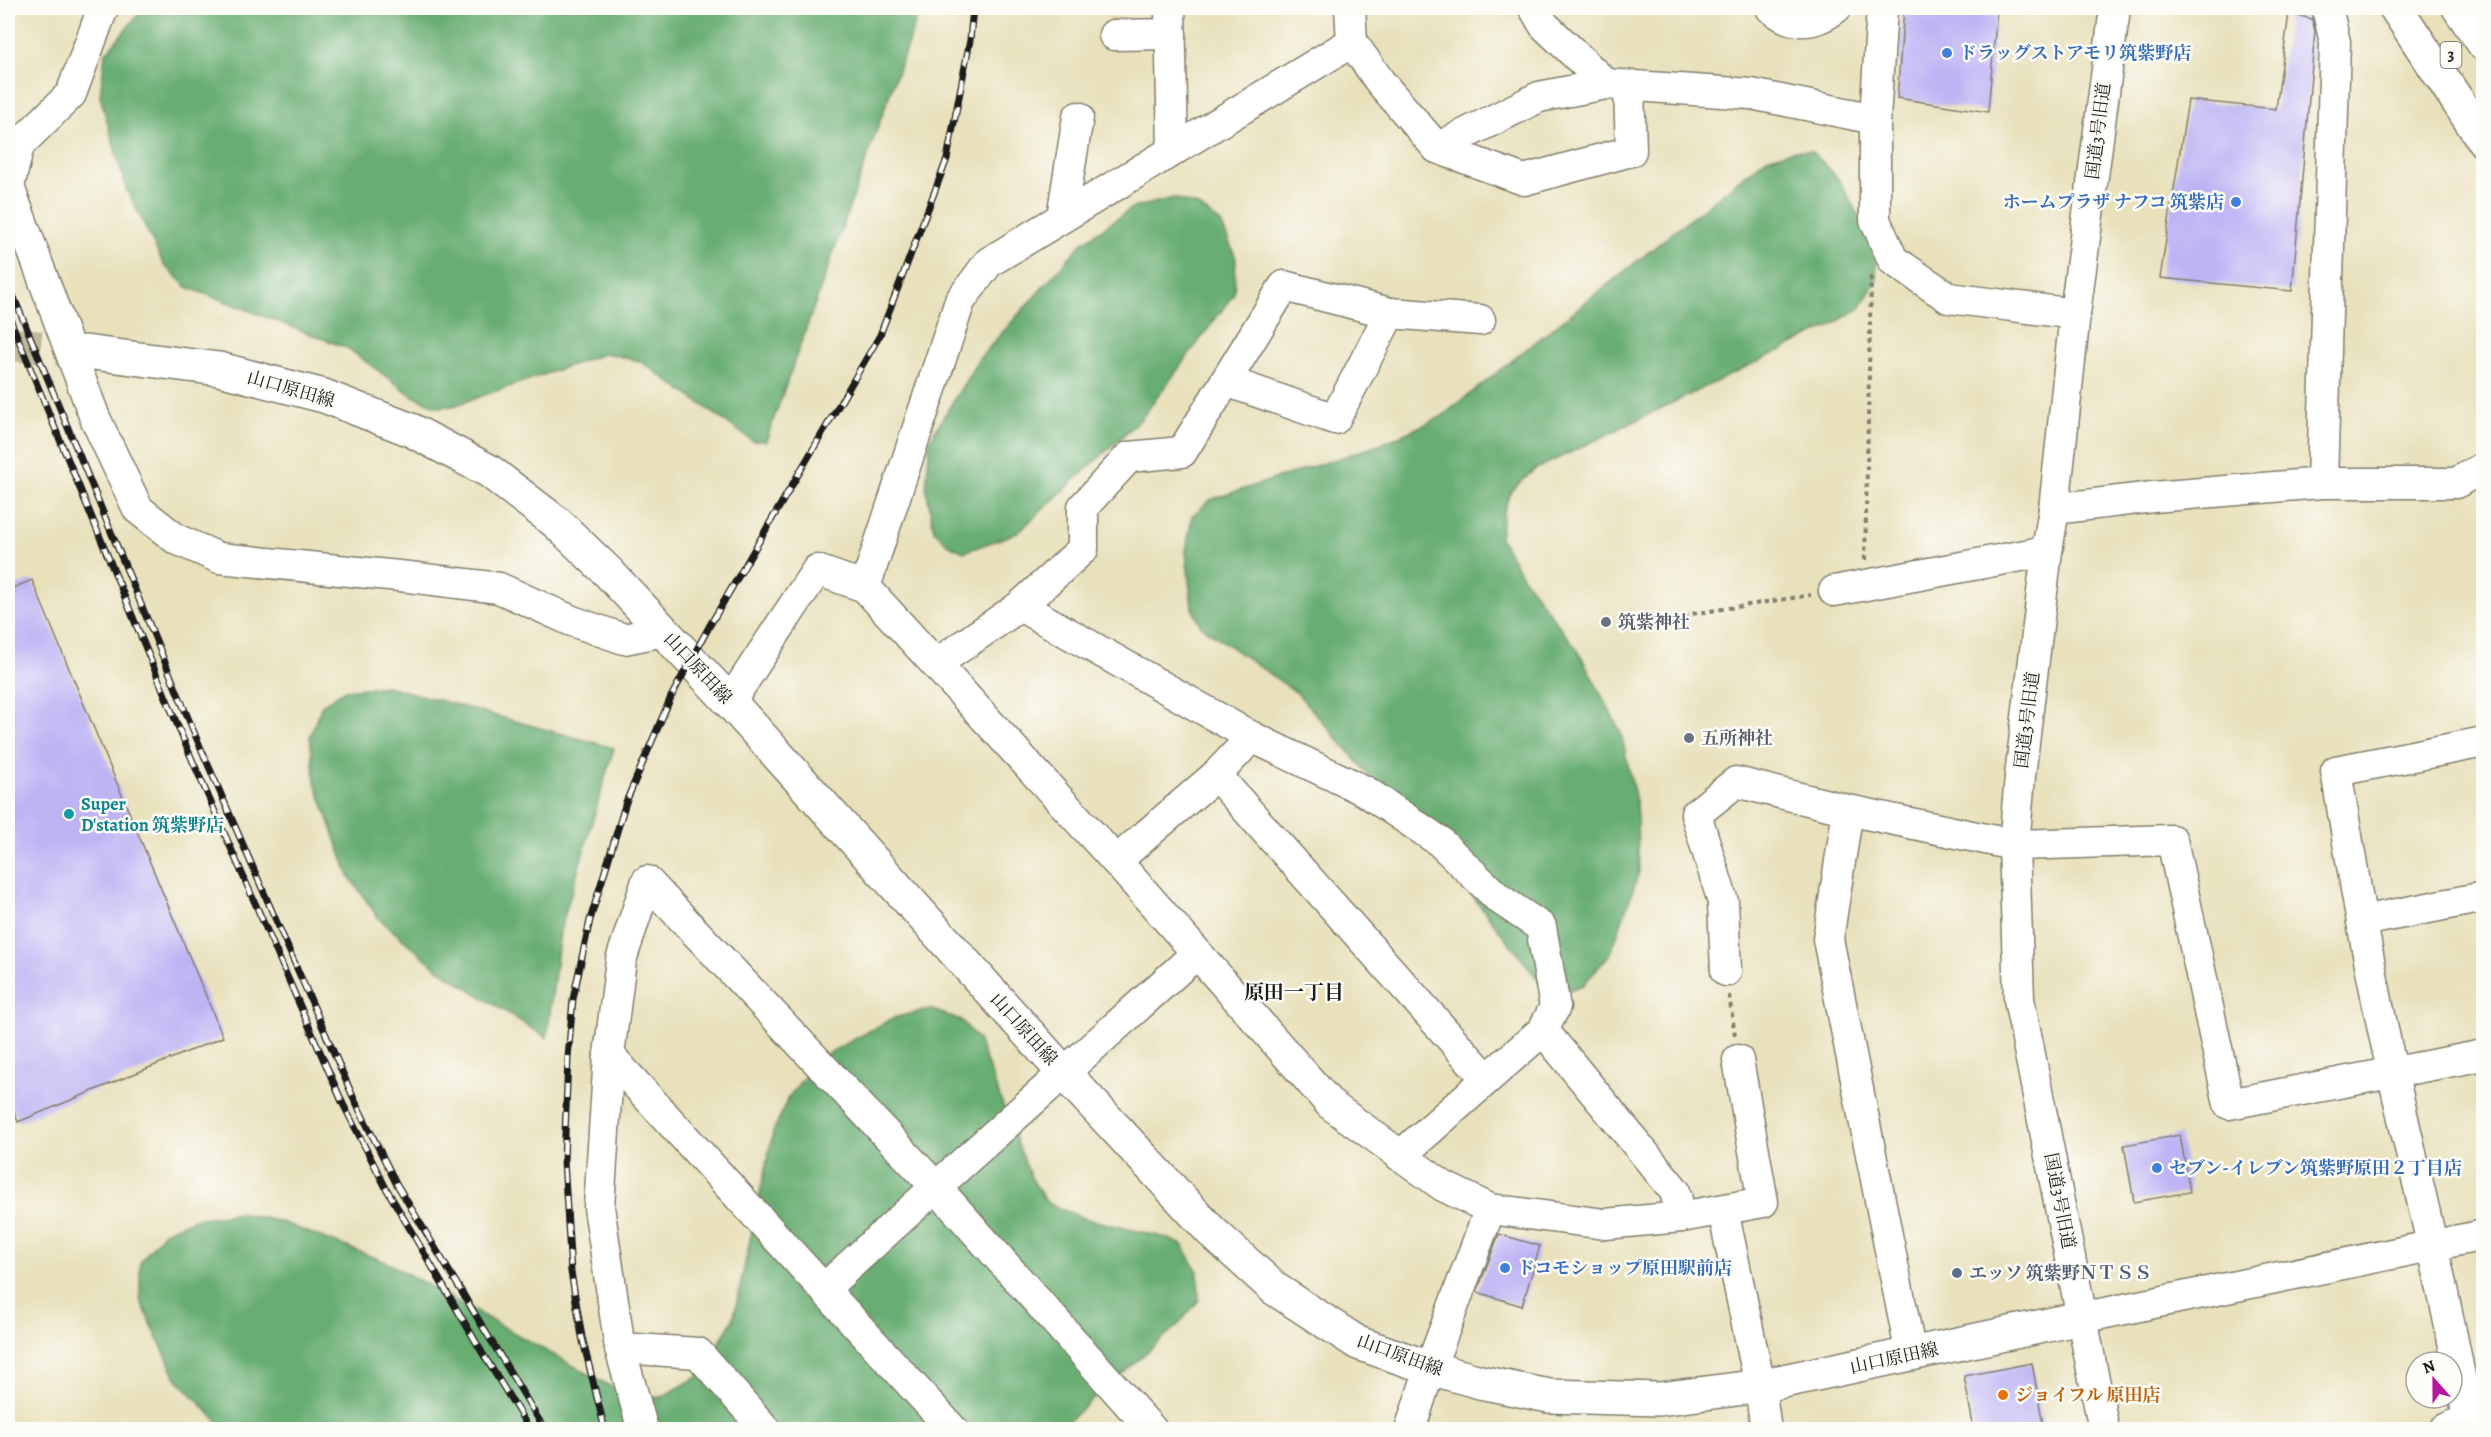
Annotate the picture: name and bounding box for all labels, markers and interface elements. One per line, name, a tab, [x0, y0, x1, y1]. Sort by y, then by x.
place label: ドラッグストアモリ筑紫野店	[1959, 41, 2191, 65]
road number: 3	[2440, 42, 2462, 68]
marker: ドラッグストアモリ筑紫野店	[1940, 46, 1954, 60]
street label: 国道3号旧道	[2080, 81, 2116, 181]
place label: ホームプラザ ナフコ 筑紫店	[2003, 190, 2224, 214]
marker: ホームプラザ ナフコ 筑紫店	[2229, 195, 2243, 209]
street label: 山口原田線	[244, 365, 338, 413]
place label: 筑紫神社	[1618, 610, 1690, 634]
marker: 筑紫神社	[1599, 615, 1613, 629]
street label: 山口原田線	[659, 627, 737, 709]
street label: 国道3号旧道	[2009, 670, 2045, 770]
place label: 五所神社	[1701, 726, 1773, 750]
marker: 五所神社	[1682, 731, 1696, 745]
place label: Super D'station 筑紫野店	[81, 792, 224, 837]
marker: Super D'station 筑紫野店	[62, 807, 76, 821]
district label: 原田一丁目	[1244, 979, 1344, 1006]
street label: 山口原田線	[985, 988, 1063, 1070]
street label: 国道3号旧道	[2039, 1151, 2081, 1251]
place label: セブン-イレブン筑紫野原田２丁目店	[2169, 1156, 2462, 1180]
marker: セブン-イレブン筑紫野原田２丁目店	[2150, 1161, 2164, 1175]
place label: ドコモショップ原田駅前店	[1517, 1256, 1732, 1280]
marker: ドコモショップ原田駅前店	[1498, 1261, 1512, 1275]
place label: エッソ 筑紫野ＮＴＳＳ	[1969, 1261, 2152, 1285]
marker: エッソ 筑紫野ＮＴＳＳ	[1950, 1266, 1964, 1280]
street label: 山口原田線	[1354, 1328, 1446, 1382]
street label: 山口原田線	[1847, 1337, 1941, 1379]
north arrow	[2404, 1350, 2464, 1410]
text: N	[2420, 1354, 2439, 1379]
place label: ジョイフル 原田店	[2015, 1383, 2161, 1407]
marker: ジョイフル 原田店	[1996, 1388, 2010, 1402]

